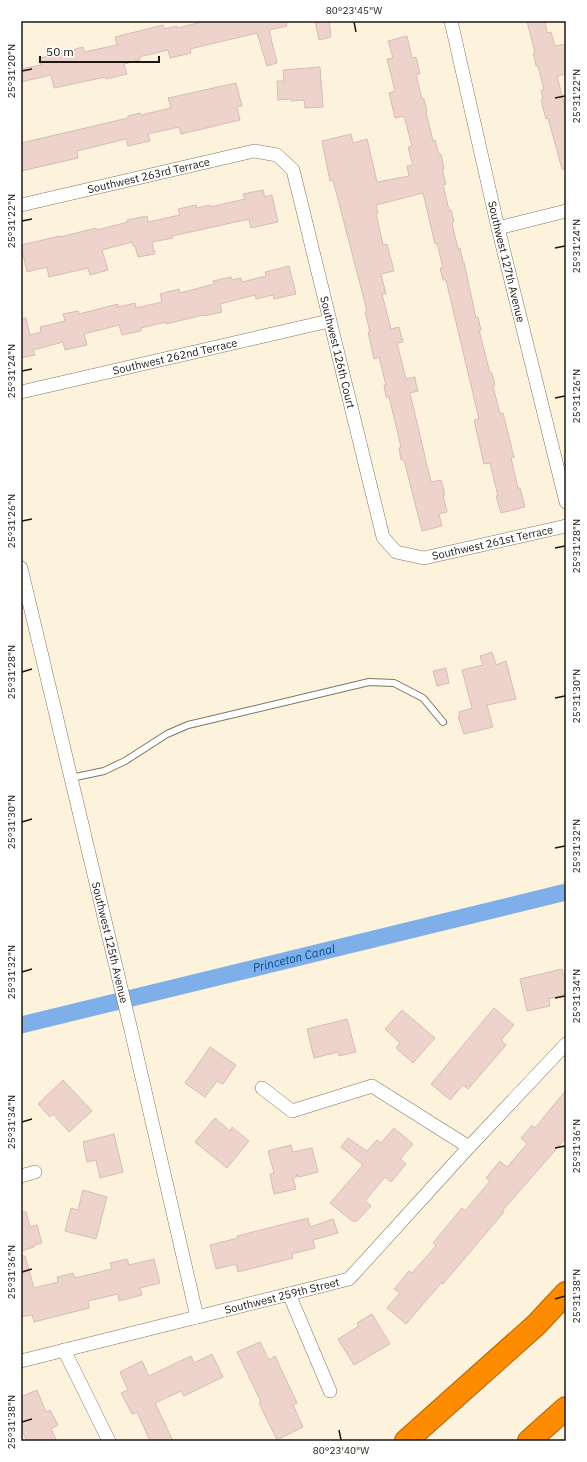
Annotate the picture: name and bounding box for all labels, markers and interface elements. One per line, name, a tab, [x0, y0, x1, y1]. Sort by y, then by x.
text: 80°23'45"W	[326, 4, 382, 17]
scale bar	[40, 38, 159, 64]
text: 25°31'20"N	[5, 44, 18, 98]
text: 50 m	[46, 44, 74, 59]
text: 25°31'22"N	[570, 69, 583, 123]
street label: Southwest 263rd Terrace	[86, 154, 211, 196]
text: 25°31'22"N	[5, 194, 18, 248]
street label: Southwest 127th Avenue	[485, 200, 528, 324]
text: 25°31'24"N	[570, 219, 583, 273]
street label: Southwest 126th Court	[317, 295, 358, 410]
street label: Southwest 262nd Terrace	[111, 335, 239, 378]
text: 25°31'24"N	[5, 344, 18, 398]
text: 25°31'26"N	[570, 369, 583, 423]
text: 25°31'26"N	[5, 494, 18, 548]
text: 25°31'28"N	[570, 519, 583, 573]
street label: Southwest 261st Terrace	[431, 522, 554, 563]
text: 25°31'28"N	[5, 645, 18, 699]
text: 25°31'30"N	[570, 669, 583, 723]
text: 25°31'30"N	[5, 795, 18, 849]
text: 25°31'32"N	[570, 819, 583, 873]
street label: Southwest 125th Avenue	[89, 880, 131, 1005]
water label: Princeton Canal	[251, 940, 337, 975]
text: 25°31'32"N	[5, 945, 18, 999]
text: 25°31'34"N	[570, 969, 583, 1023]
text: 25°31'34"N	[5, 1095, 18, 1149]
text: 25°31'36"N	[570, 1119, 583, 1173]
text: 25°31'36"N	[5, 1245, 18, 1299]
text: 25°31'38"N	[570, 1269, 583, 1323]
street label: Southwest 259th Street	[223, 1275, 341, 1317]
text: 25°31'38"N	[5, 1395, 18, 1449]
text: 80°23'40"W	[313, 1444, 369, 1457]

